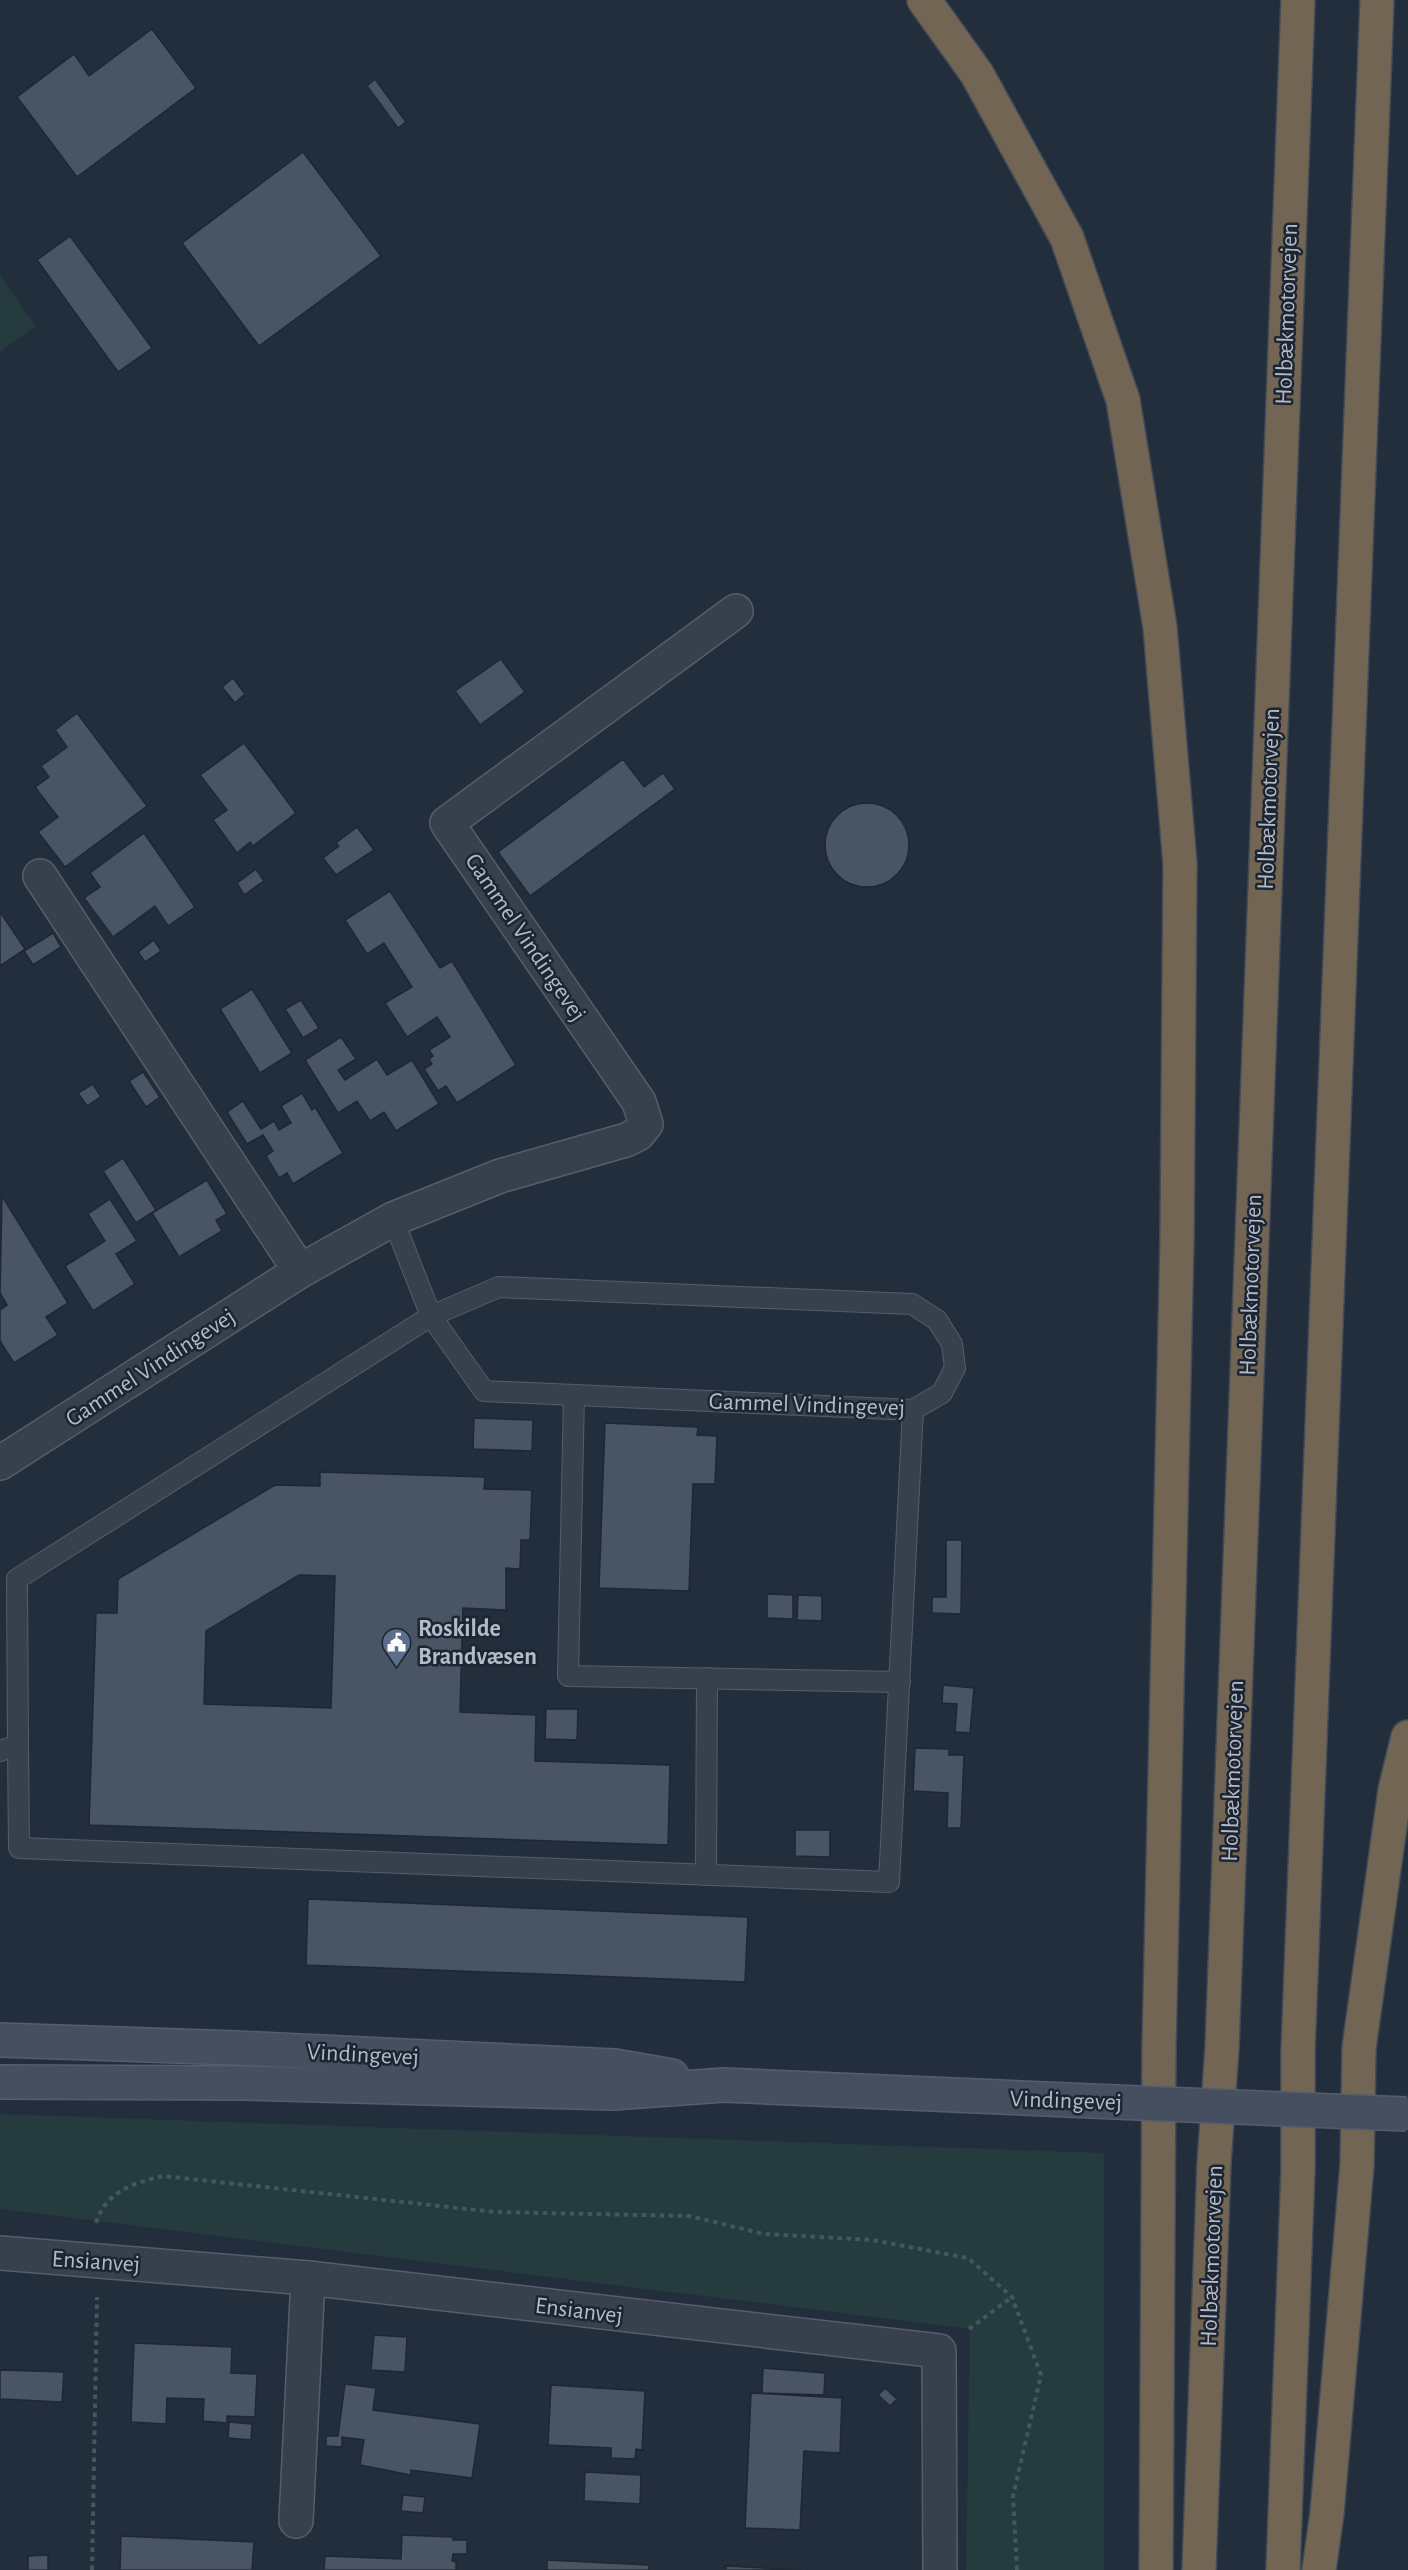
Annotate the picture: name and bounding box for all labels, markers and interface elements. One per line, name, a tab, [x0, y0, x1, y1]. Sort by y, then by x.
street label: Holbækmotorvejen	[1272, 223, 1302, 405]
street label: Holbækmotorvejen	[1254, 708, 1284, 890]
street label: Gammel Vindingevej	[460, 849, 590, 1026]
street label: Holbækmotorvejen	[1236, 1194, 1266, 1376]
street label: Gammel Vindingevej	[62, 1304, 239, 1431]
street label: Gammel Vindingevej	[708, 1390, 906, 1420]
place label: Roskilde Brandvæsen	[418, 1617, 537, 1669]
public building icon: Roskilde Brandvæsen	[381, 1626, 413, 1668]
street label: Holbækmotorvejen	[1218, 1680, 1248, 1862]
street label: Vindingevej	[306, 2040, 420, 2070]
street label: Vindingevej	[1009, 2087, 1123, 2115]
street label: Holbækmotorvejen	[1197, 2165, 1227, 2347]
street label: Ensianvej	[51, 2247, 141, 2277]
street label: Ensianvej	[534, 2294, 624, 2328]

